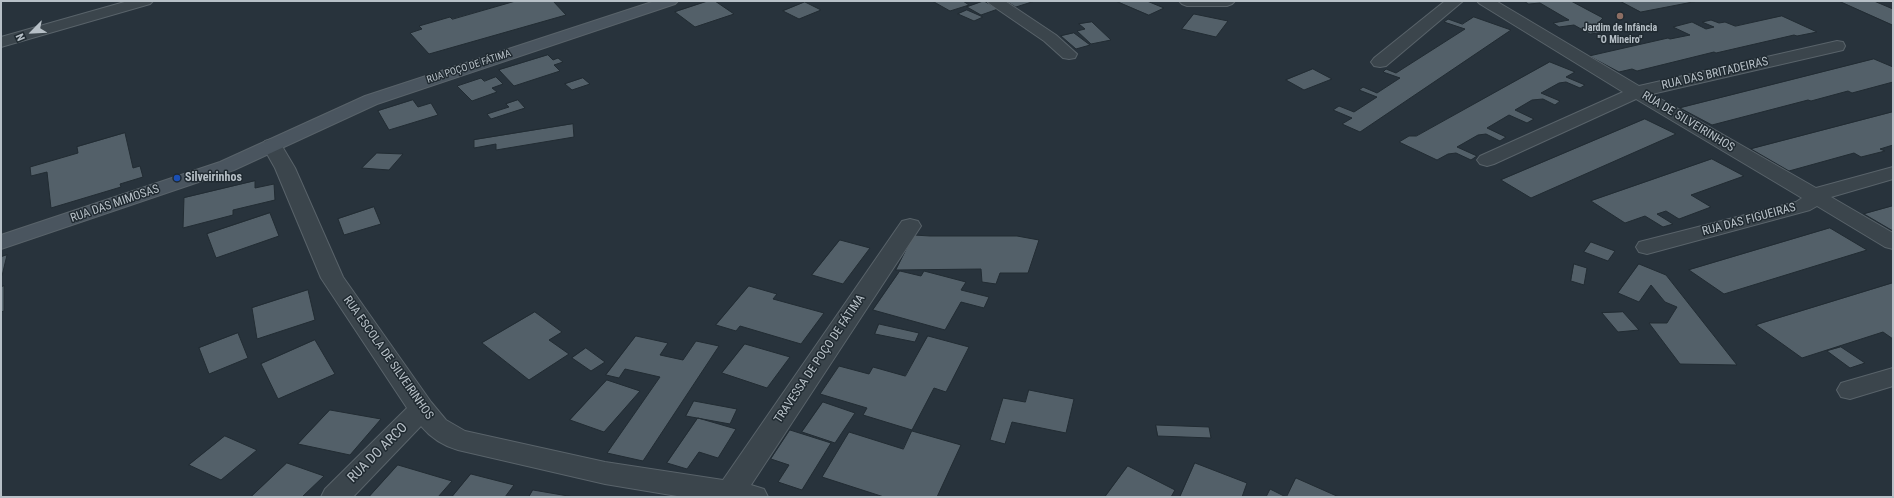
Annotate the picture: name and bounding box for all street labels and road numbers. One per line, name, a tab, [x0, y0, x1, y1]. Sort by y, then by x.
street label: RUA POÇO DE FÁTIMA	[425, 48, 513, 86]
street label: RUA DAS BRITADEIRAS	[1660, 55, 1770, 93]
street label: RUA DE SILVEIRINHOS	[1639, 89, 1737, 155]
street label: RUA DAS MIMOSAS	[69, 182, 161, 226]
street label: RUA DAS FIGUEIRAS	[1701, 201, 1797, 239]
street label: TRAVESSA DE POÇO DE FÁTIMA	[772, 292, 868, 426]
street label: RUA ESCOLA DE SILVEIRINHOS	[340, 294, 436, 422]
street label: RUA DO ARCO	[345, 420, 411, 486]

